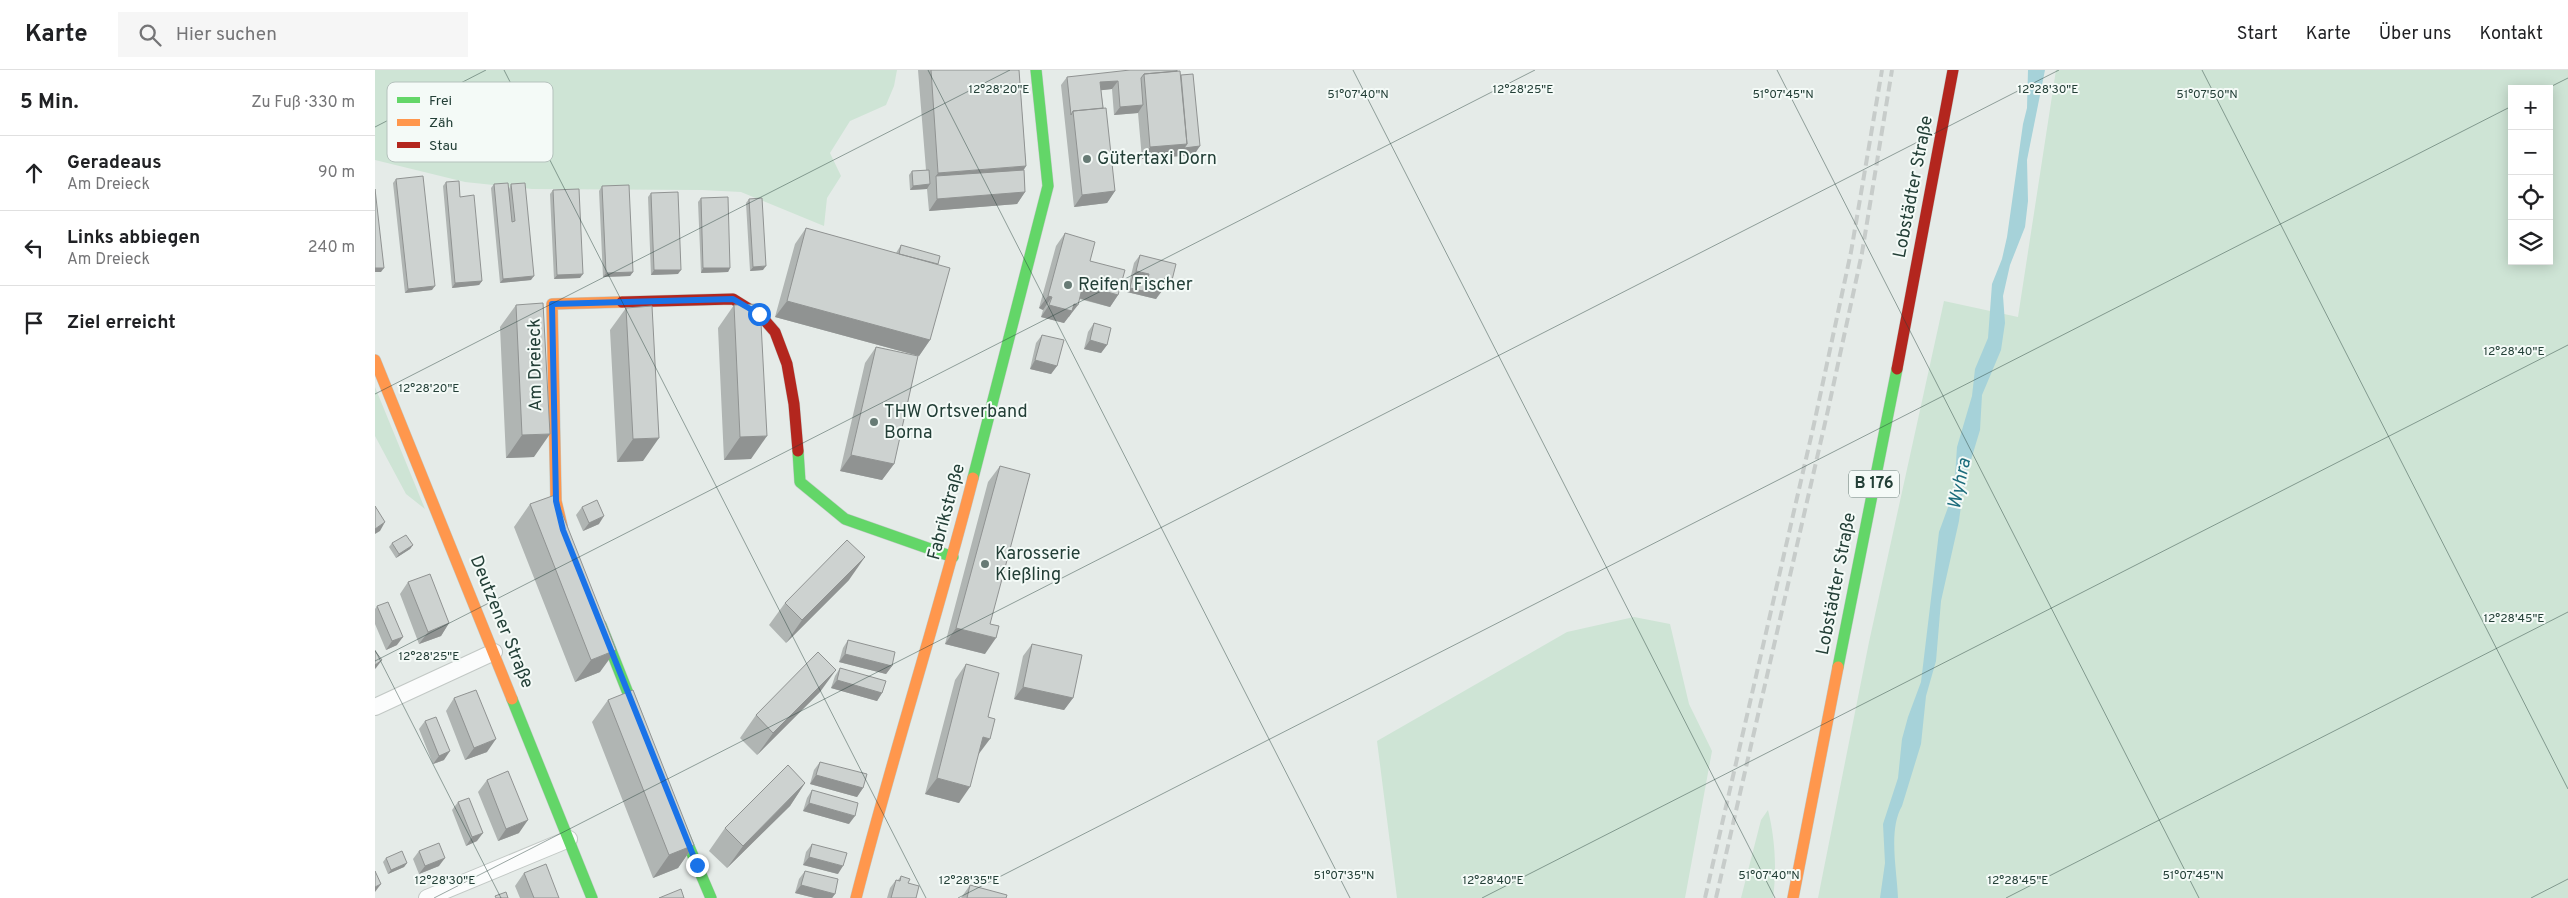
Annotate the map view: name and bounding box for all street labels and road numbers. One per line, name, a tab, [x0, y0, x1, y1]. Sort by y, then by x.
street label: Lobstädter Straße	[1889, 114, 1939, 260]
street label: Am Dreieck	[524, 318, 548, 412]
street label: Fabrikstraße	[923, 461, 971, 563]
road number: B 176	[1849, 470, 1899, 498]
street label: Lobstädter Straße	[1812, 511, 1862, 657]
street label: Deutzener Straße	[464, 552, 538, 692]

